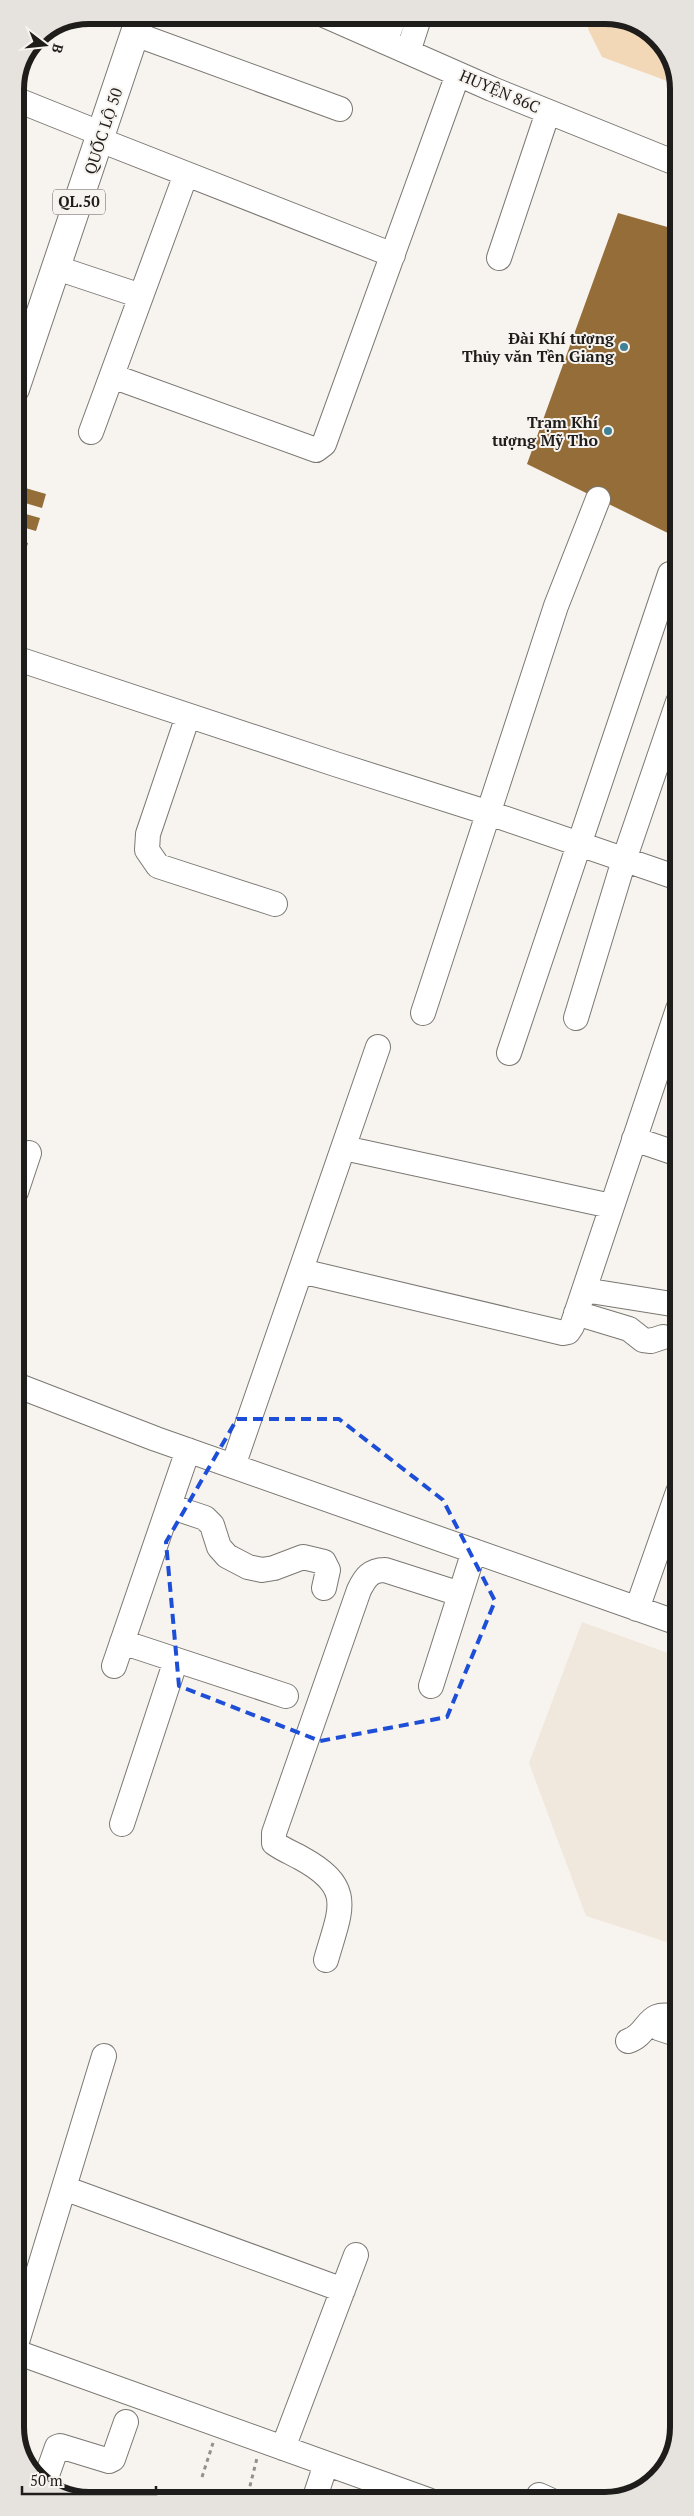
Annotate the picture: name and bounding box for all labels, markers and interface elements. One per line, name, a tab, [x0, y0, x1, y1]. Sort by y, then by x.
north arrow	[20, 20, 70, 70]
text: B	[48, 42, 68, 56]
street label: HUYỆN 86C	[456, 64, 544, 118]
street label: QUỐC LỘ 50	[79, 85, 127, 177]
road number: QL.50	[53, 190, 105, 214]
place label: Đài Khí tượng Thủy văn Tền Giang	[462, 327, 615, 367]
marker: Đài Khí tượng Thủy văn Tền Giang	[618, 341, 630, 353]
place label: Trạm Khí tượng Mỹ Tho	[492, 411, 598, 451]
marker: Trạm Khí tượng Mỹ Tho	[602, 425, 614, 437]
scale bar	[22, 2464, 156, 2496]
text: 50 m	[30, 2470, 63, 2490]

